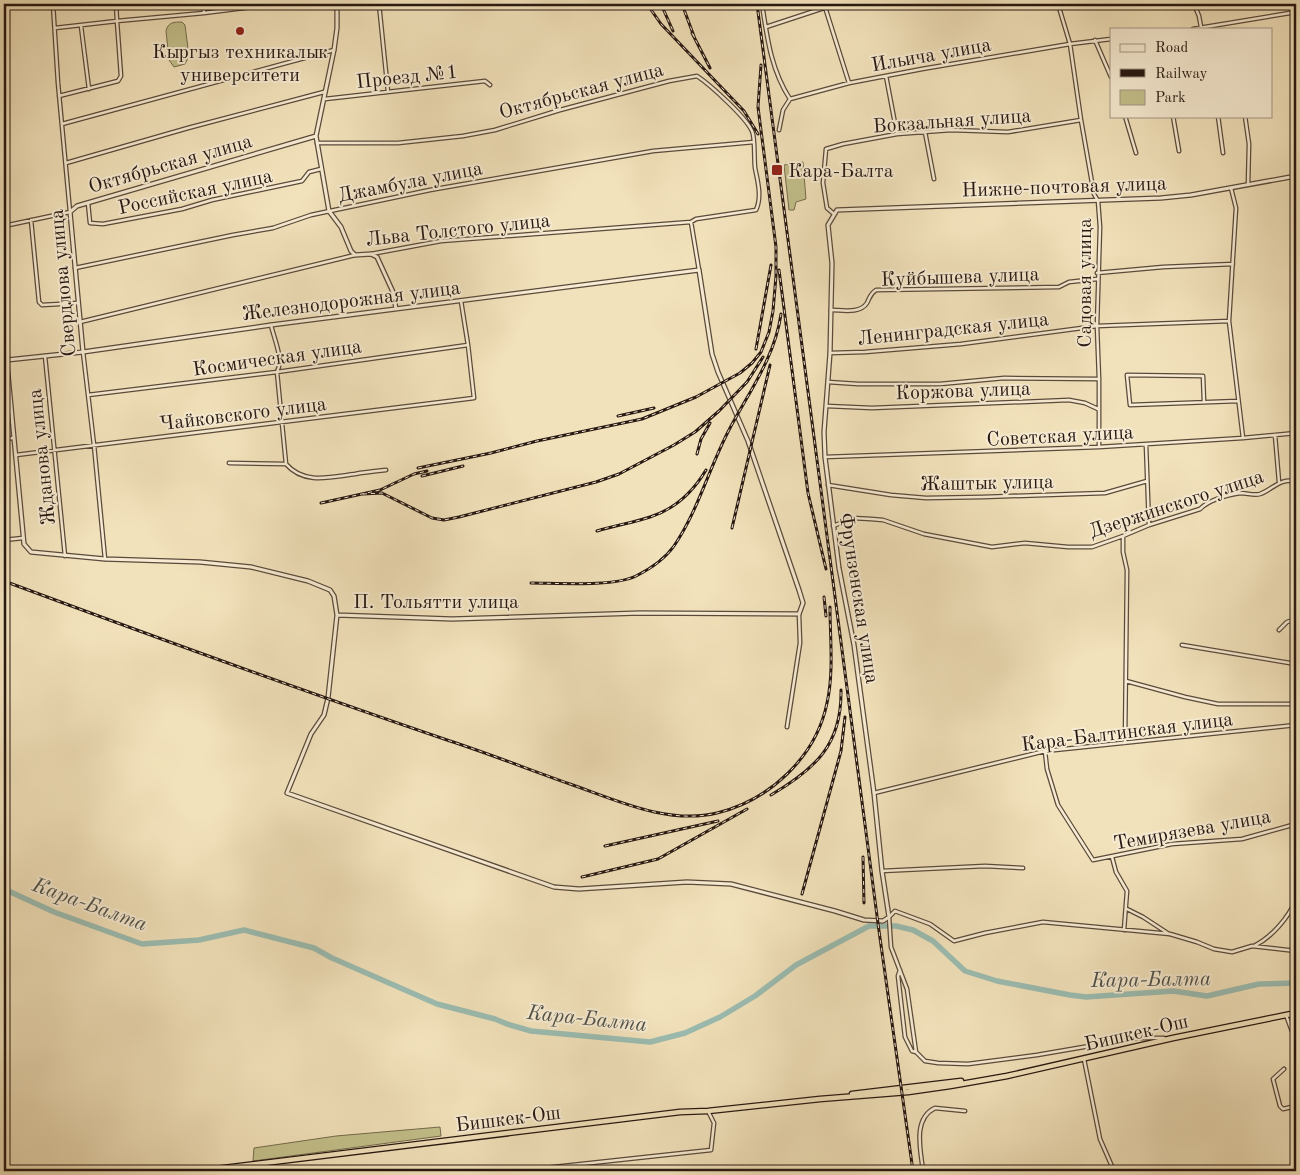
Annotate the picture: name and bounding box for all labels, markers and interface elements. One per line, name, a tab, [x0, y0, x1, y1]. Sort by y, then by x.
marker: Кыргыз техникалык университети	[234, 25, 246, 37]
legend	[1110, 28, 1272, 118]
street label: Ильича улица	[870, 36, 993, 76]
text: Road	[1155, 41, 1189, 56]
place label: Кыргыз техникалык университети	[152, 43, 328, 86]
street label: Октябрьская улица	[497, 60, 666, 123]
street label: Проезд №1	[355, 63, 459, 93]
text: Railway	[1155, 67, 1208, 82]
text: Park	[1155, 91, 1186, 106]
street label: Вокзальная улица	[872, 106, 1032, 138]
street label: Октябрьская улица	[86, 132, 255, 198]
street label: Джамбула улица	[336, 159, 484, 207]
place label: Кара-Балта	[788, 162, 894, 182]
marker: Кара-Балта	[770, 163, 784, 177]
street label: Российская улица	[116, 167, 274, 219]
street label: Нижне-почтовая улица	[961, 174, 1167, 202]
street label: Свердлова улица	[48, 208, 80, 357]
street label: Льва Толстого улица	[365, 211, 552, 251]
street label: Садовая улица	[1076, 218, 1096, 348]
street label: Куйбышева улица	[880, 265, 1040, 291]
street label: Железнодорожная улица	[241, 279, 462, 325]
street label: Ленинградская улица	[857, 310, 1050, 350]
street label: Космическая улица	[191, 337, 363, 381]
street label: Коржова улица	[895, 380, 1031, 404]
street label: Жданова улица	[26, 388, 60, 526]
street label: Чайковского улица	[159, 395, 328, 435]
street label: Советская улица	[986, 423, 1134, 451]
street label: Дзержинского улица	[1087, 467, 1266, 543]
street label: Жаштык улица	[920, 473, 1054, 495]
street label: Фрунзенская улица	[835, 511, 881, 685]
street label: П. Тольятти улица	[353, 593, 519, 613]
street label: Кара-Балтинская улица	[1020, 710, 1234, 756]
street label: Темирязева улица	[1112, 807, 1273, 855]
water label: Кара-Балта	[28, 875, 150, 936]
water label: Кара-Балта	[1090, 969, 1211, 992]
water label: Кара-Балта	[525, 1003, 648, 1036]
street label: Бишкек-Ош	[1083, 1012, 1190, 1056]
street label: Бишкек-Ош	[454, 1104, 562, 1136]

